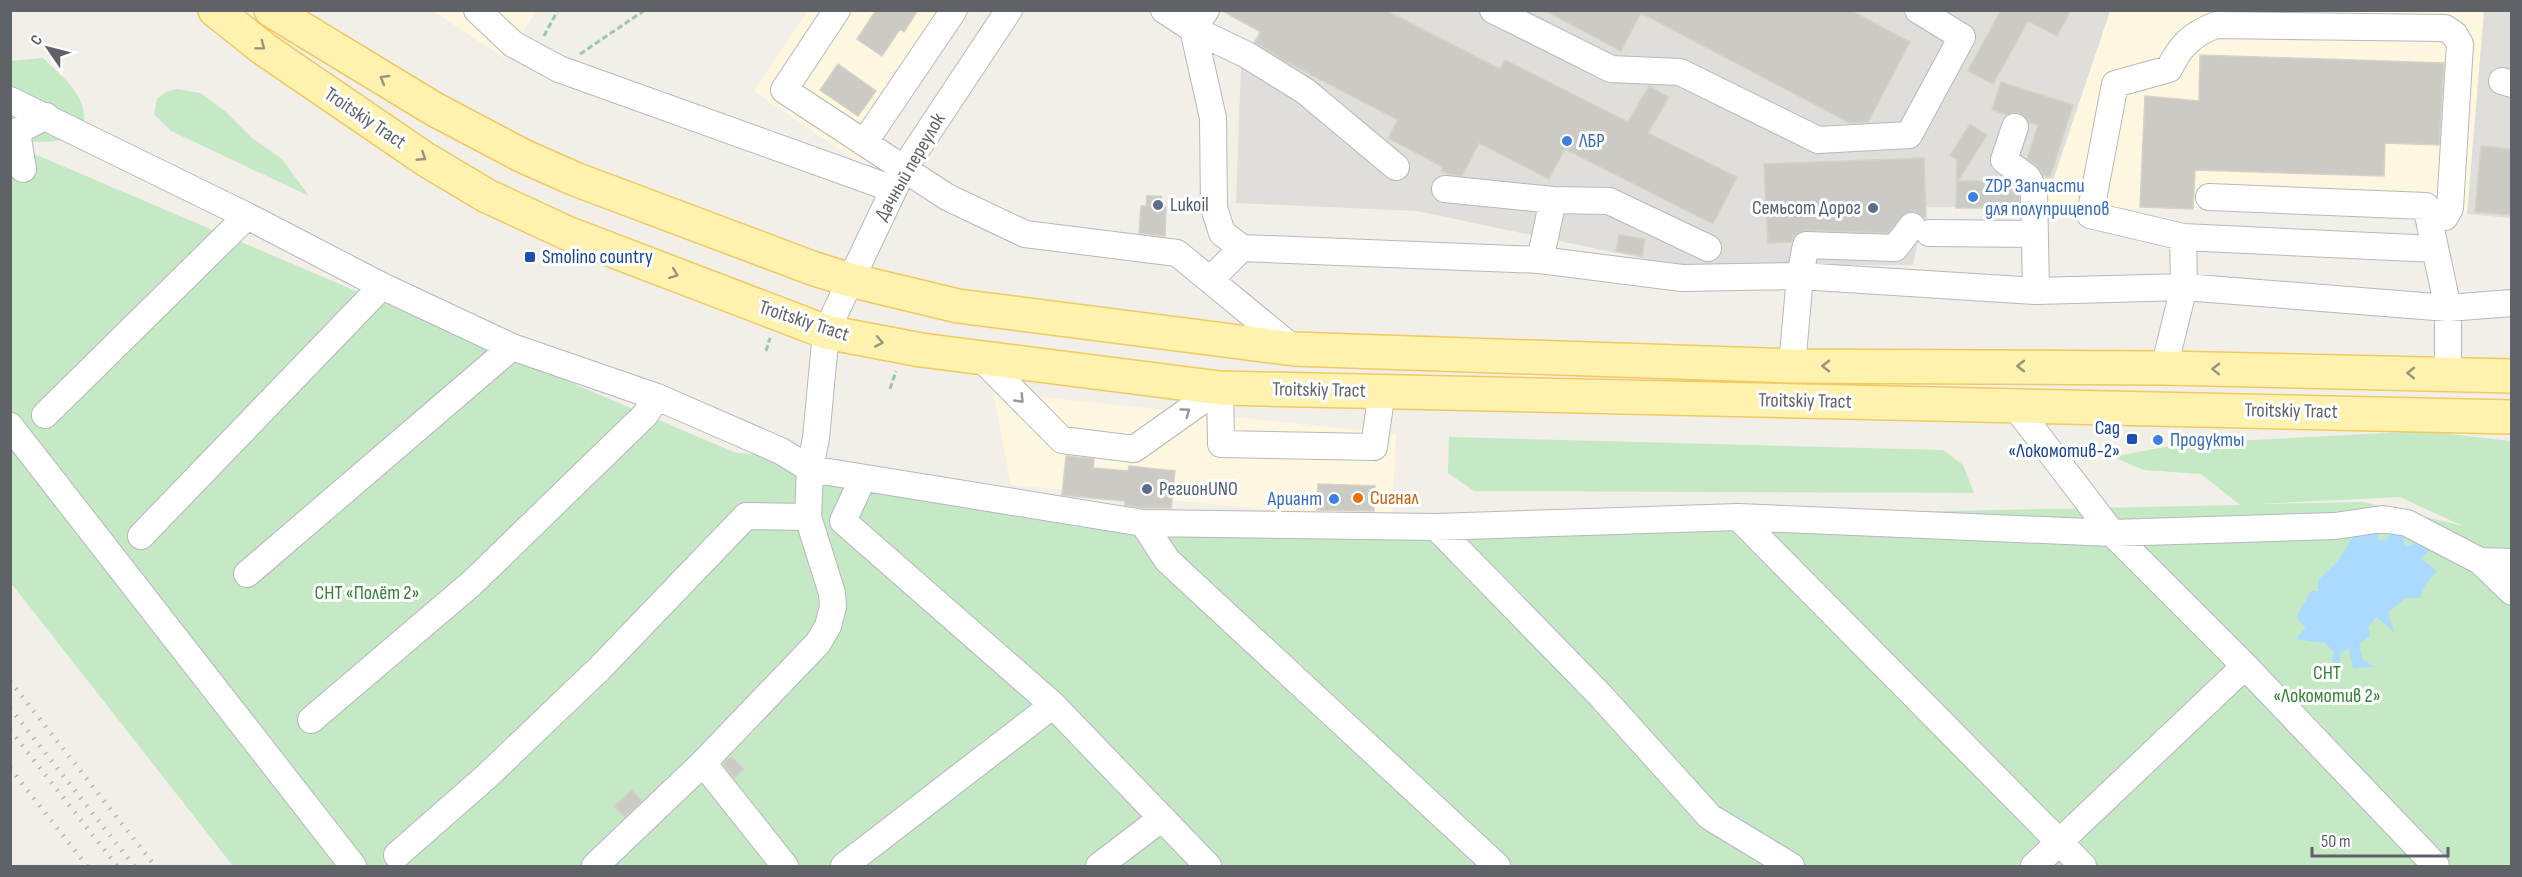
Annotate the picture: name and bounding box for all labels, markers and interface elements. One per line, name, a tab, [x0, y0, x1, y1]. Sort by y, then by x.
north arrow	[18, 18, 78, 78]
text: С	[27, 31, 47, 49]
one-way arrow	[255, 39, 266, 50]
one-way arrow	[380, 75, 390, 86]
street label: Troitskiy Tract	[320, 82, 410, 154]
street label: Дачный переулок	[870, 109, 951, 225]
place label: ЛБР	[1578, 129, 1605, 153]
marker: ЛБР	[1560, 134, 1574, 148]
one-way arrow	[416, 149, 426, 161]
place label: ZDP Запчасти для полуприцепов	[1985, 174, 2110, 221]
marker: ZDP Запчасти для полуприцепов	[1966, 190, 1980, 204]
place label: Lukoil	[1170, 193, 1209, 217]
place label: Семьсот Дорог	[1752, 196, 1861, 220]
marker: Lukoil	[1151, 198, 1165, 212]
marker: Семьсот Дорог	[1866, 201, 1880, 215]
place label: Smolino country	[542, 245, 653, 269]
marker: Smolino country	[523, 250, 537, 264]
one-way arrow	[668, 267, 679, 279]
street label: Troitskiy Tract	[756, 295, 852, 347]
one-way arrow	[874, 335, 884, 348]
one-way arrow	[1822, 360, 1831, 372]
one-way arrow	[2017, 360, 2026, 372]
one-way arrow	[2212, 363, 2221, 375]
one-way arrow	[2407, 367, 2416, 379]
street label: Troitskiy Tract	[1272, 377, 1366, 403]
street label: Troitskiy Tract	[1758, 388, 1852, 414]
one-way arrow	[1013, 392, 1024, 403]
street label: Troitskiy Tract	[2244, 398, 2338, 424]
one-way arrow	[1180, 408, 1191, 419]
place label: Сад «Локомотив-2»	[2008, 416, 2120, 463]
place label: Продукты	[2170, 428, 2245, 452]
marker: Сад «Локомотив-2»	[2125, 432, 2139, 446]
marker: Продукты	[2151, 433, 2165, 447]
place label: РегионUNO	[1159, 477, 1238, 501]
marker: РегионUNO	[1140, 482, 1154, 496]
place label: Сигнал	[1370, 486, 1418, 510]
place label: Ариант	[1267, 487, 1322, 511]
marker: Сигнал	[1351, 491, 1365, 505]
marker: Ариант	[1327, 492, 1341, 506]
park label: СНТ «Полёт 2»	[315, 581, 419, 605]
park label: СНТ «Локомотив 2»	[2273, 661, 2381, 708]
scale bar	[2312, 820, 2448, 858]
text: 50 m	[2321, 831, 2351, 852]

